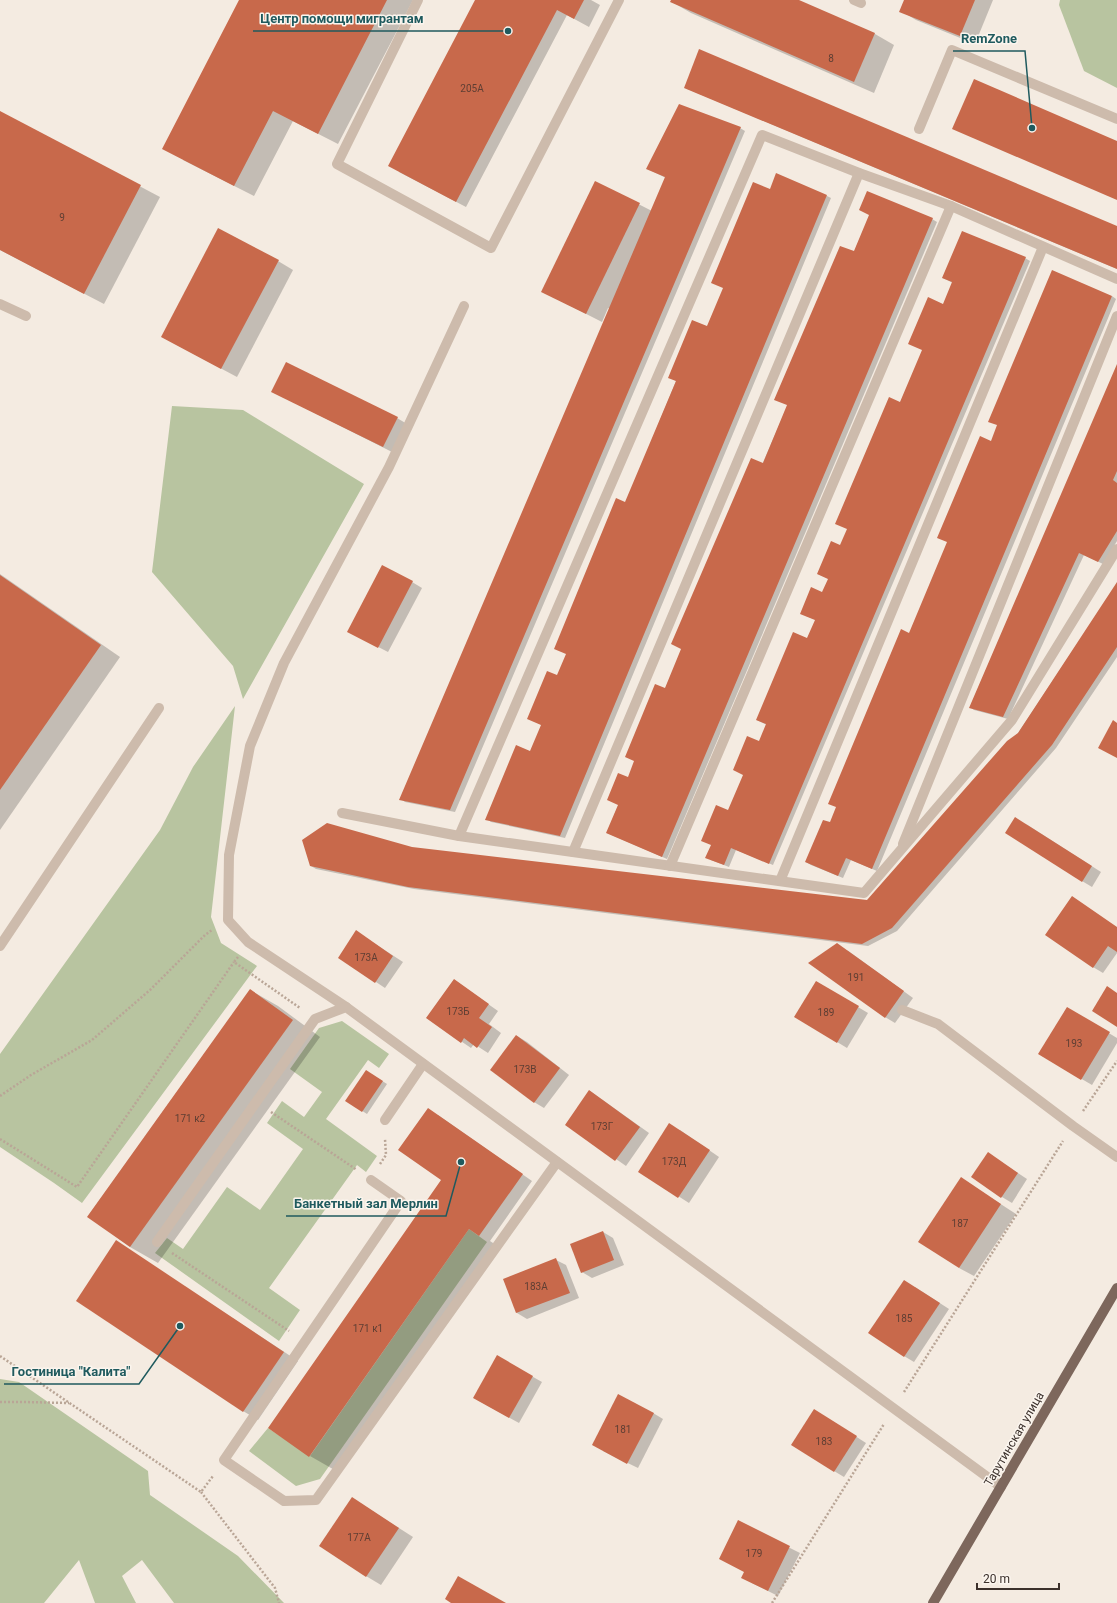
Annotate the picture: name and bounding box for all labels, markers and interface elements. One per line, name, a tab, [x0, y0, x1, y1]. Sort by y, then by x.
callout: Центр помощи мигрантам	[253, 6, 432, 31]
text: Центр помощи мигрантам	[260, 11, 424, 26]
callout: RemZone	[953, 26, 1025, 51]
text: RemZone	[961, 31, 1017, 46]
house number: 8	[828, 53, 834, 64]
house number: 205А	[460, 83, 484, 94]
house number: 9	[59, 212, 65, 223]
house number: 173А	[354, 952, 378, 963]
house number: 191	[848, 972, 864, 983]
house number: 173Б	[446, 1006, 470, 1017]
house number: 189	[818, 1007, 834, 1018]
house number: 193	[1066, 1038, 1082, 1049]
house number: 173В	[513, 1064, 537, 1075]
house number: 171 к2	[175, 1113, 206, 1124]
house number: 173Г	[591, 1121, 614, 1132]
house number: 173Д	[662, 1156, 687, 1167]
callout: Банкетный зал Мерлин	[286, 1191, 446, 1216]
text: Банкетный зал Мерлин	[294, 1196, 438, 1211]
house number: 187	[952, 1218, 969, 1229]
house number: 183А	[524, 1281, 548, 1292]
house number: 185	[896, 1313, 913, 1324]
house number: 171 к1	[353, 1323, 383, 1334]
callout: Гостиница "Калита"	[4, 1359, 139, 1384]
text: Гостиница "Калита"	[12, 1364, 130, 1379]
street label: Тарутинская улица	[981, 1389, 1047, 1489]
house number: 181	[615, 1424, 631, 1435]
house number: 183	[816, 1436, 832, 1447]
house number: 177А	[347, 1532, 371, 1543]
house number: 179	[746, 1548, 762, 1559]
scale bar	[977, 1565, 1059, 1591]
text: 20 m	[983, 1572, 1010, 1586]

